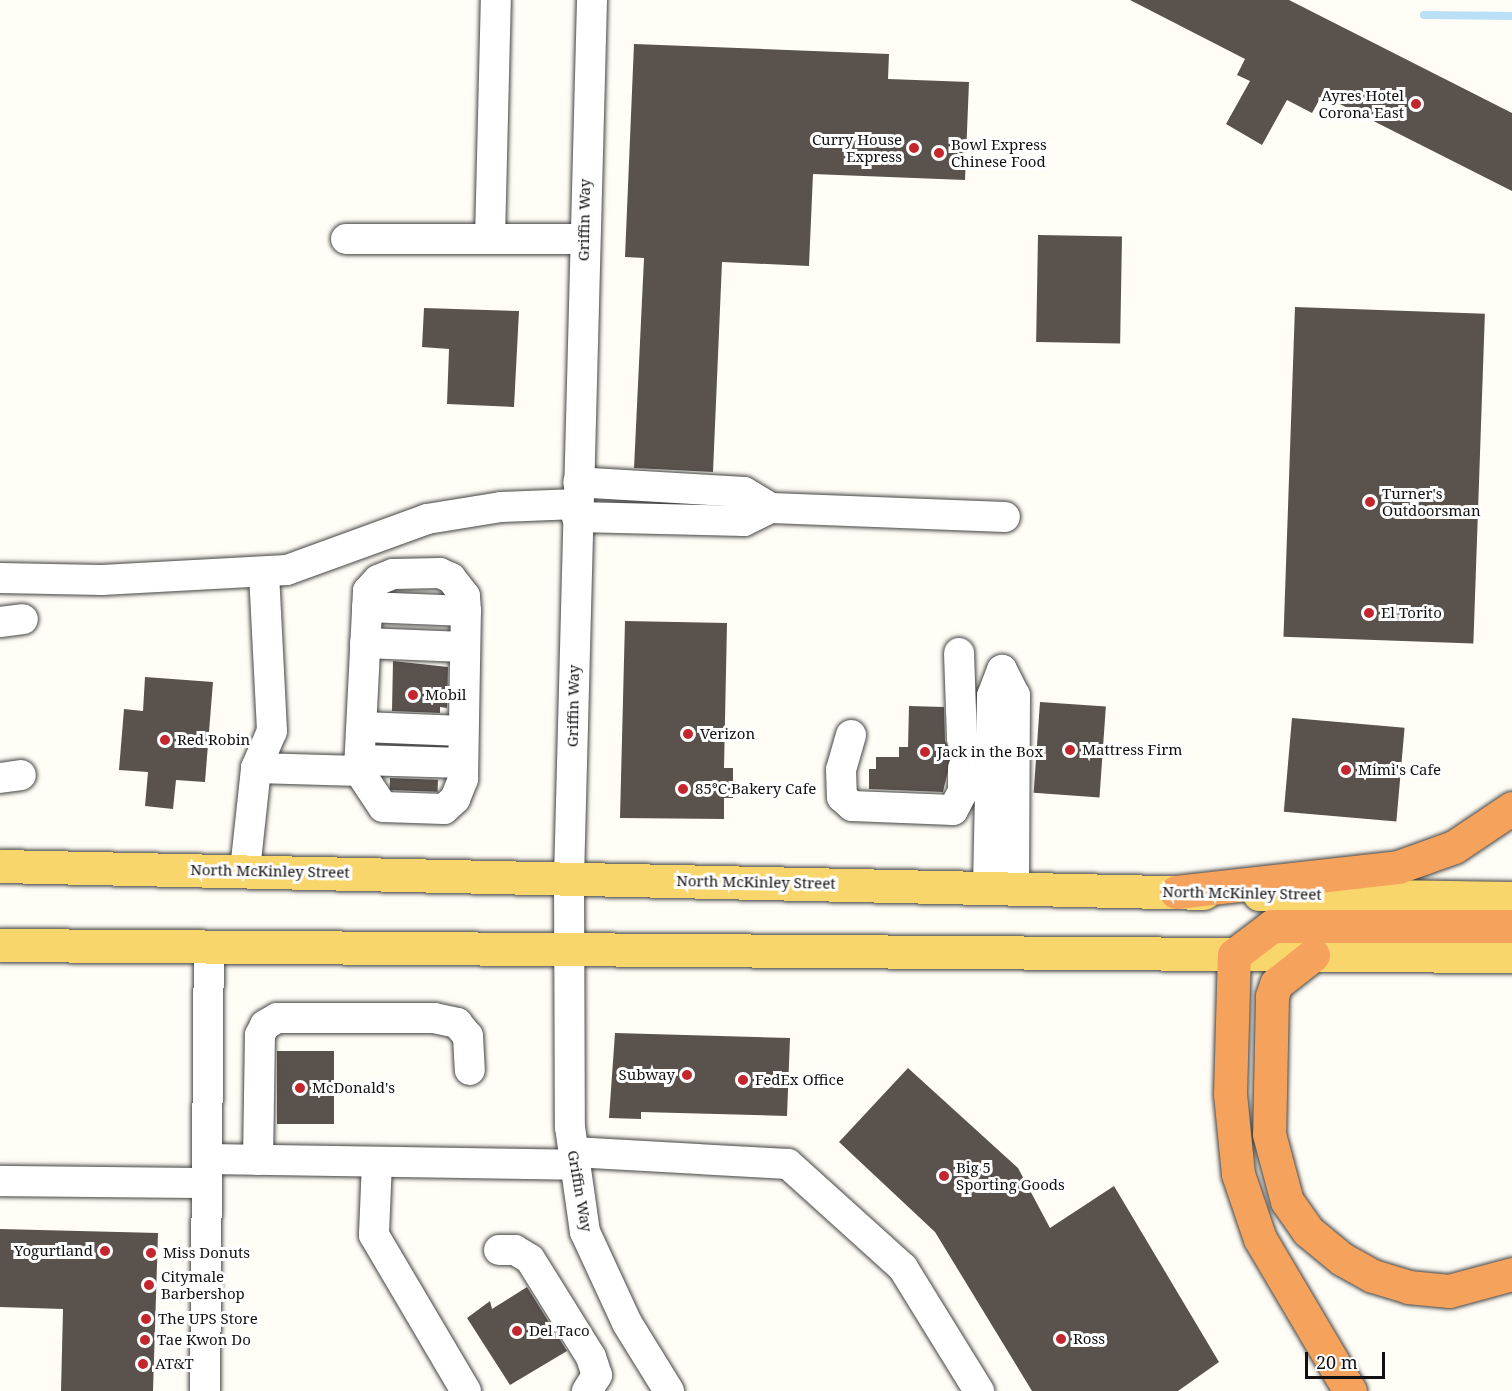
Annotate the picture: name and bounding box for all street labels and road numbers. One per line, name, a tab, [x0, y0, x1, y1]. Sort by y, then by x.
street label: Griffin Way	[574, 179, 594, 261]
street label: Griffin Way	[563, 665, 583, 747]
street label: North McKinley Street	[190, 861, 350, 881]
street label: North McKinley Street	[676, 872, 836, 892]
street label: North McKinley Street	[1162, 883, 1322, 903]
street label: Griffin Way	[564, 1149, 596, 1233]

